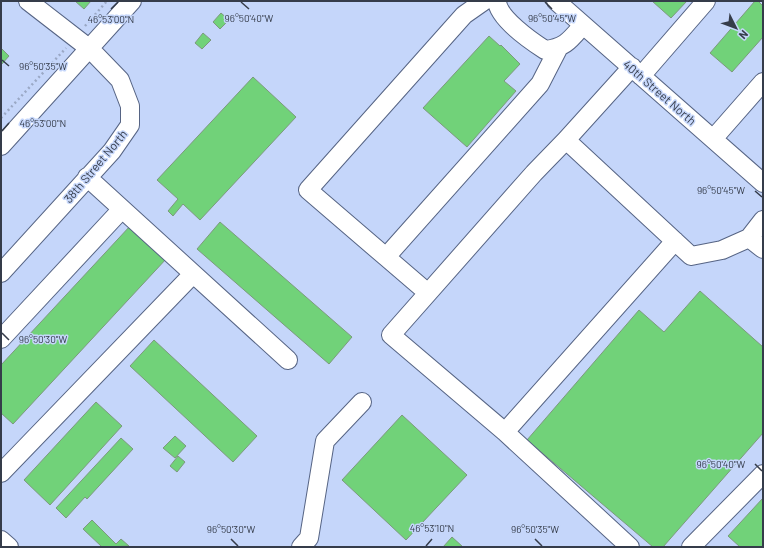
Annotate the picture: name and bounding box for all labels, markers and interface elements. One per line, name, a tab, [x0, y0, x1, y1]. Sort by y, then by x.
north arrow	[716, 8, 756, 48]
text: 96°50'40"W	[225, 12, 274, 24]
text: 96°50'45"W	[528, 12, 576, 24]
text: 46°53'00"N	[88, 13, 134, 25]
text: N	[737, 28, 751, 42]
street label: 40th Street North	[621, 57, 699, 127]
text: 96°50'35"W	[19, 60, 67, 72]
text: 46°53'00"N	[20, 117, 66, 129]
street label: 38th Street North	[60, 127, 130, 205]
text: 96°50'45"W	[697, 184, 745, 196]
text: 96°50'30"W	[19, 333, 67, 345]
text: 96°50'40"W	[697, 458, 746, 470]
text: 46°53'10"N	[410, 522, 454, 534]
text: 96°50'30"W	[207, 523, 255, 535]
text: 96°50'35"W	[511, 523, 559, 535]

